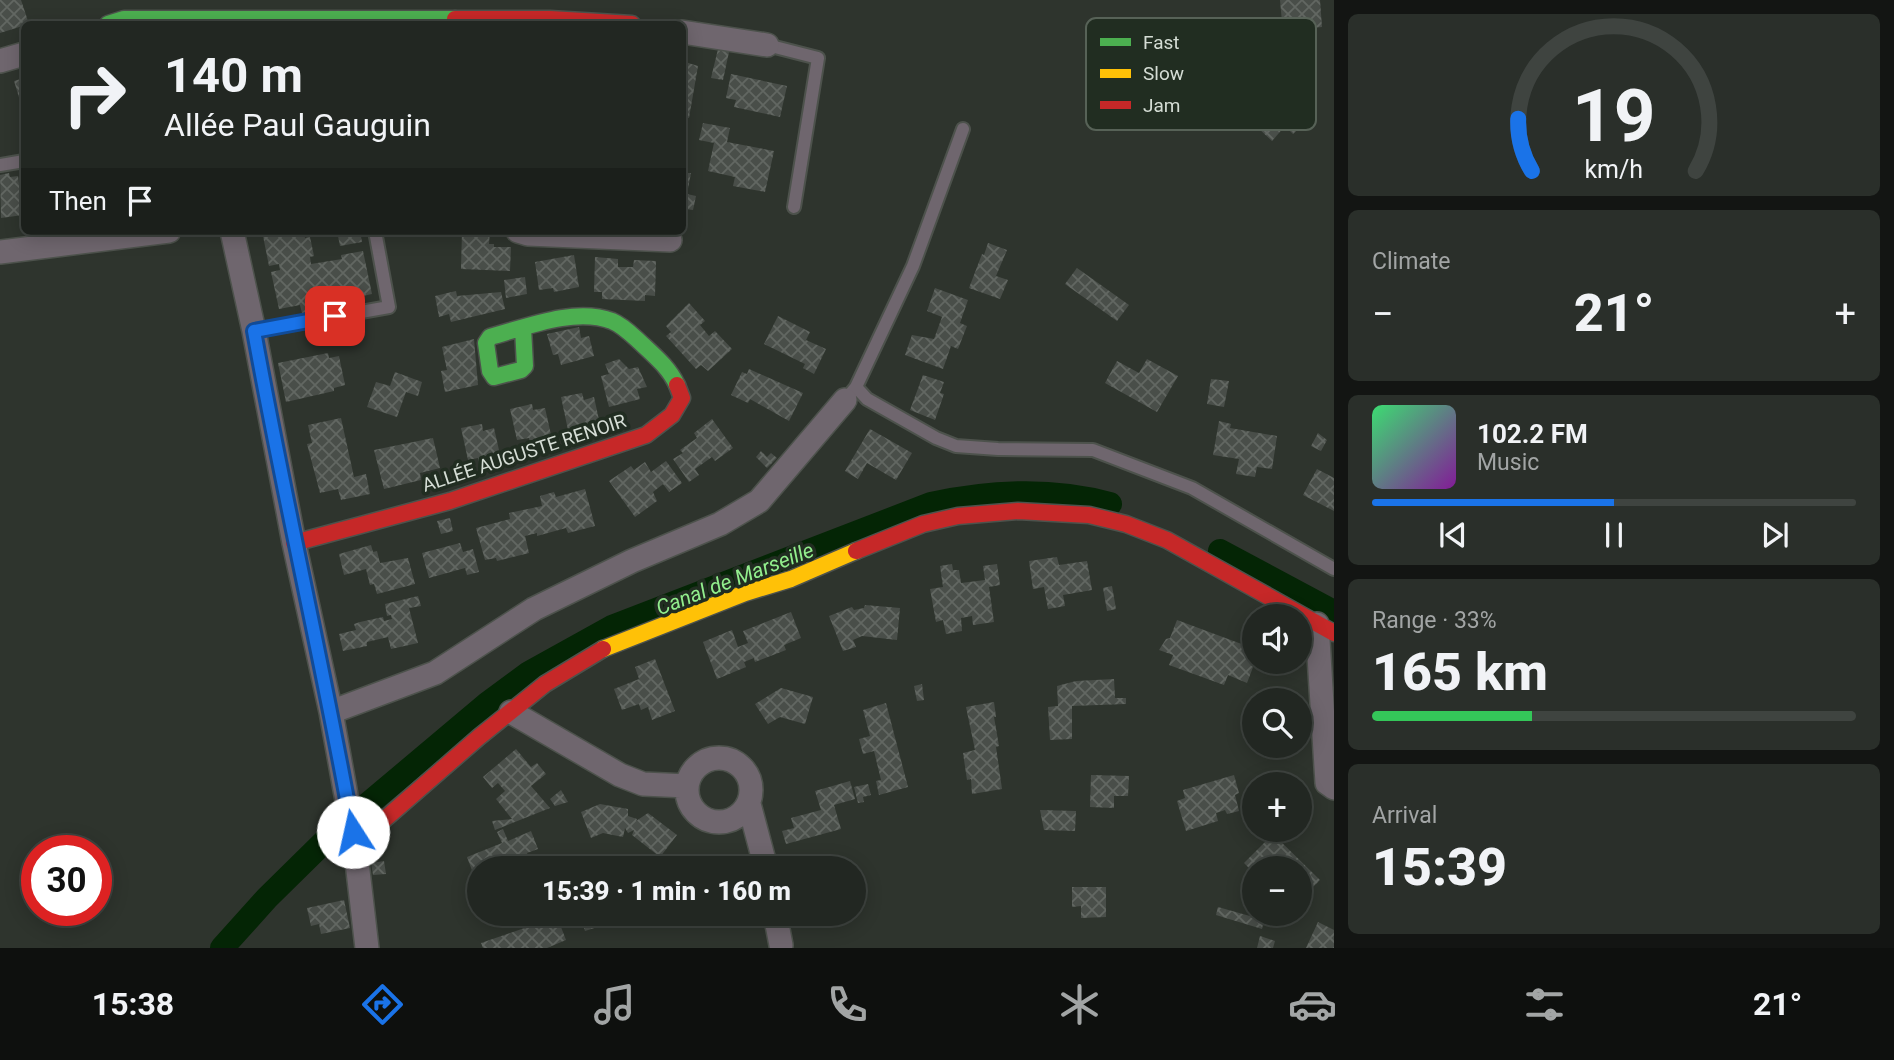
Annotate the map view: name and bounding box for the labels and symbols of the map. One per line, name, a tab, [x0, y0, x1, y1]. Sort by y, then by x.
legend	[1086, 18, 1316, 130]
text: Fast	[1143, 31, 1180, 54]
text: Slow	[1143, 62, 1184, 85]
text: Jam	[1143, 94, 1180, 117]
pin	[305, 286, 365, 346]
street label: ALLÉE AUGUSTE RENOIR	[419, 409, 629, 497]
water label: Canal de Marseille	[653, 538, 817, 620]
position arrow	[316, 795, 390, 869]
speed limit sign: 30	[21, 835, 112, 926]

